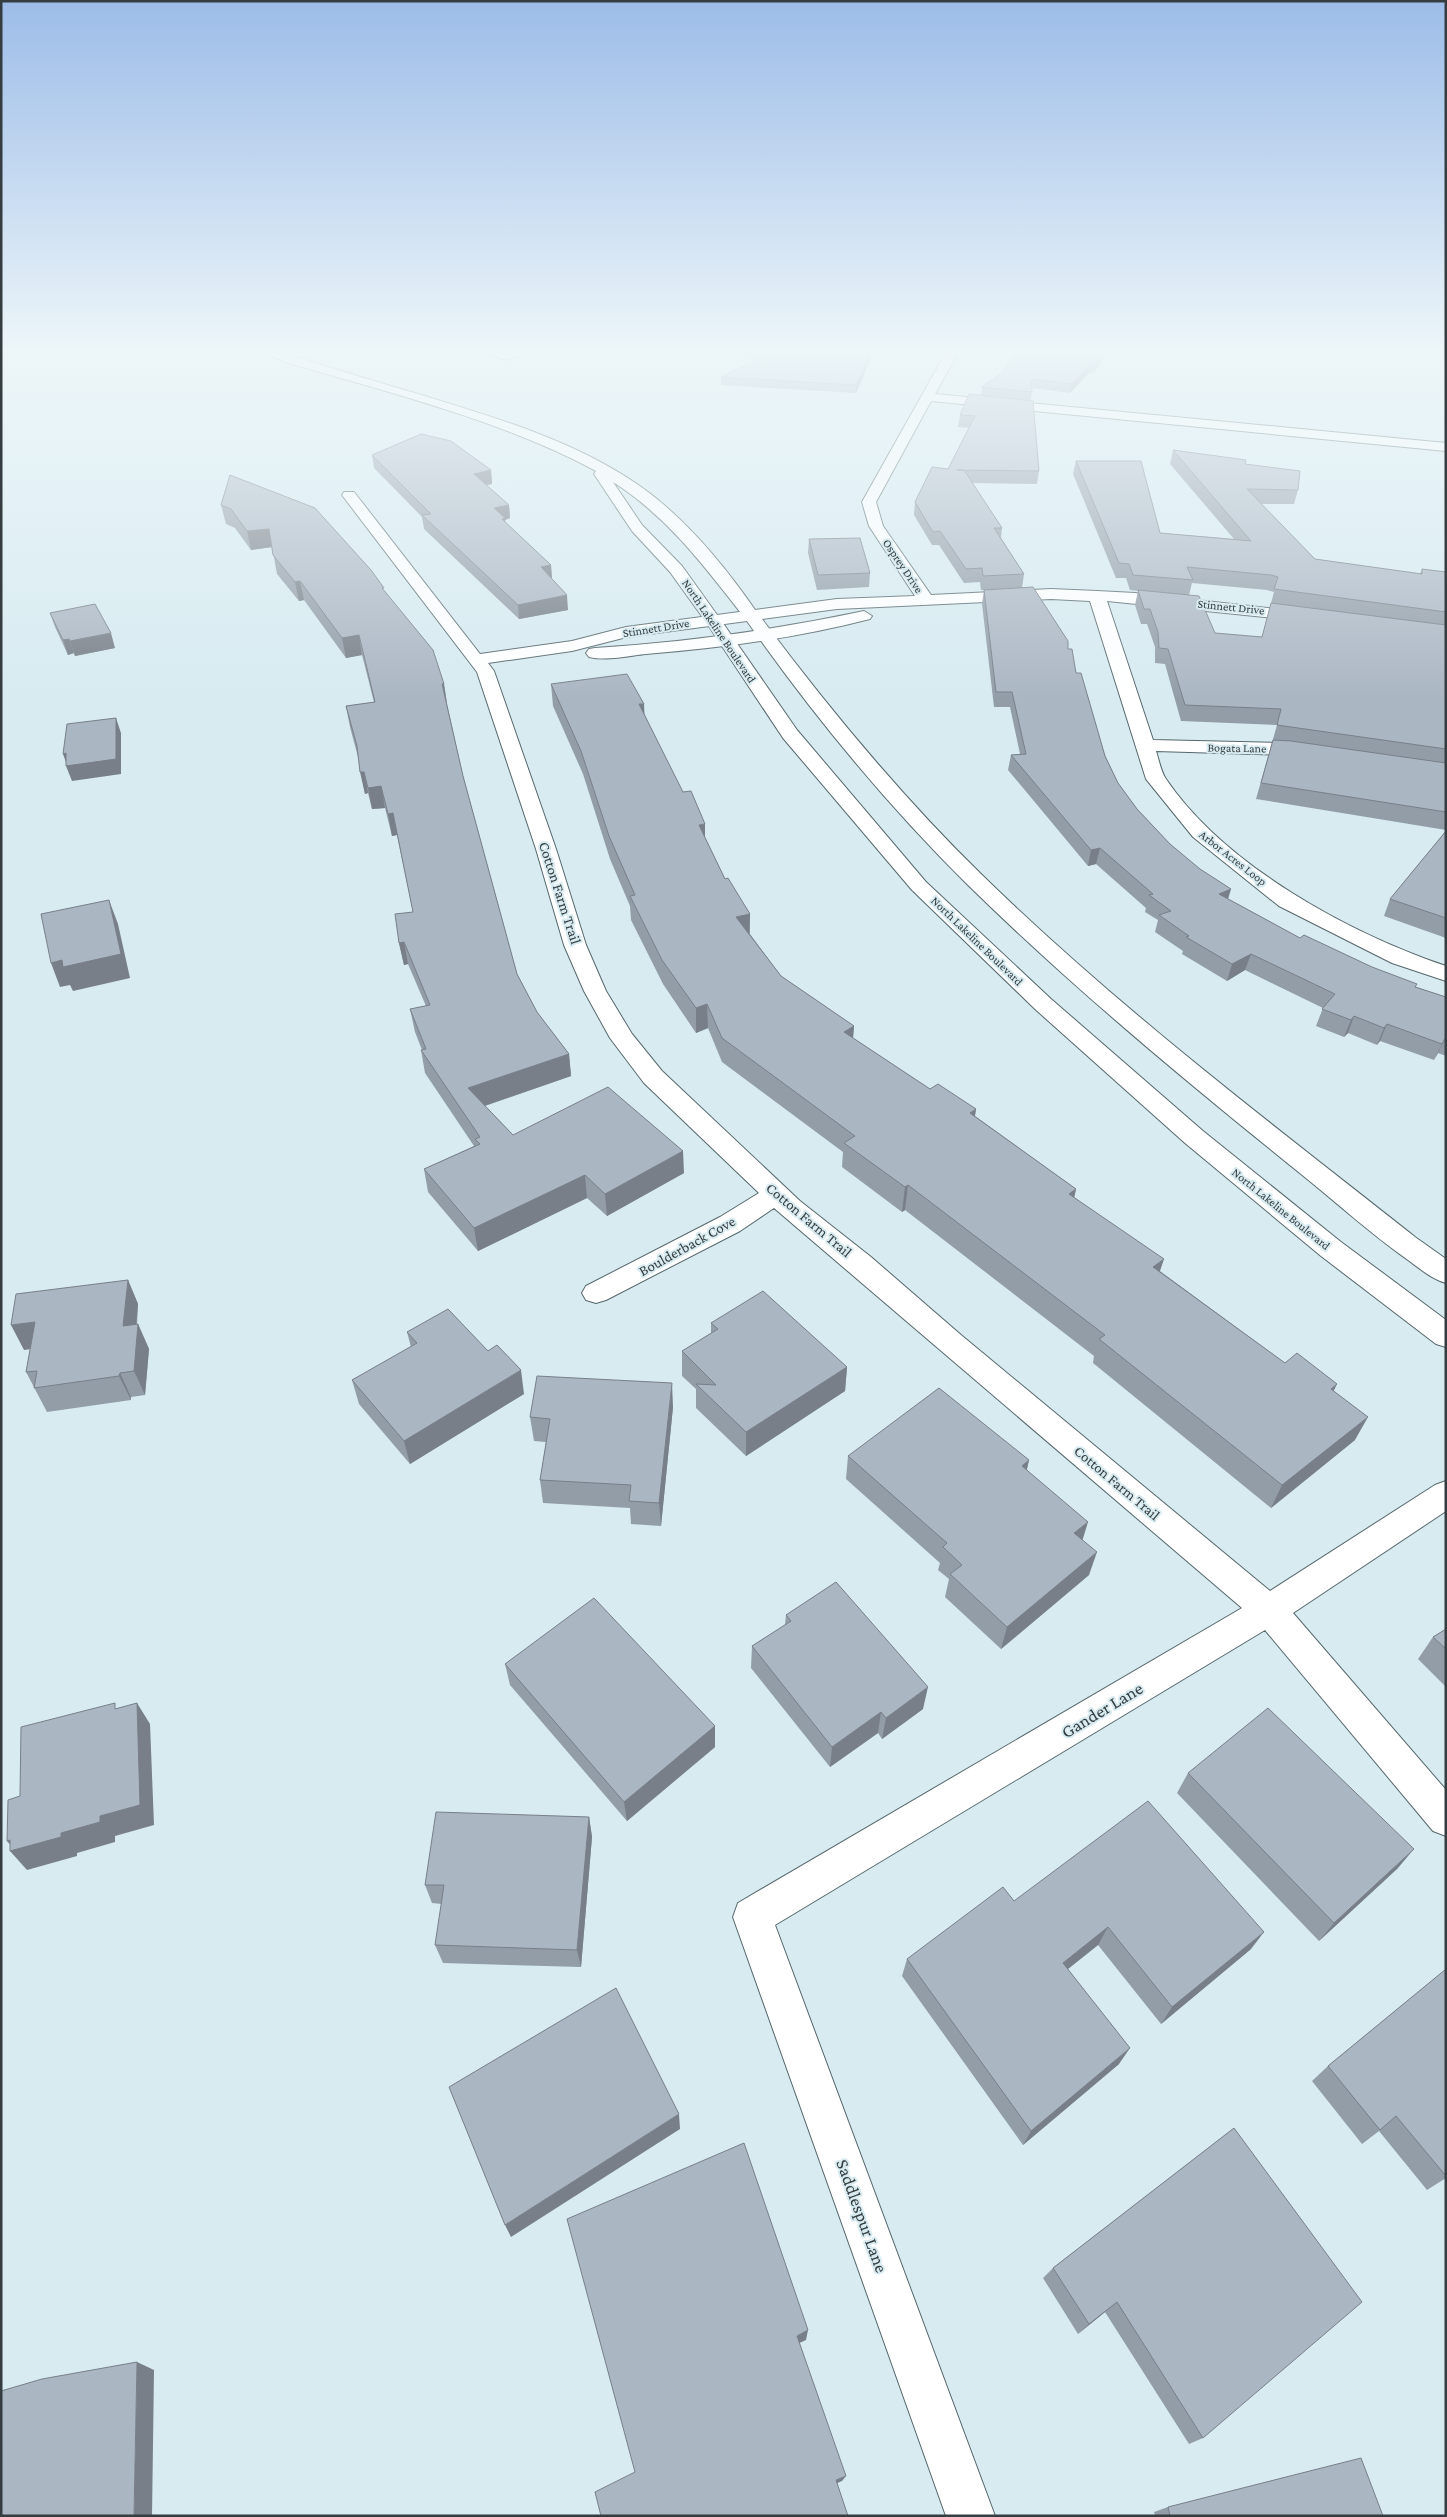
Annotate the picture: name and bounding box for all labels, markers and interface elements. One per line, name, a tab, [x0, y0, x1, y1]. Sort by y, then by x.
street label: Osprey Drive	[880, 536, 926, 596]
street label: North Lakeline Boulevard	[679, 576, 759, 686]
street label: Stinnett Drive	[1197, 597, 1265, 617]
street label: Stinnett Drive	[622, 616, 690, 640]
street label: Bogata Lane	[1207, 740, 1267, 756]
street label: Arbor Acres Loop	[1196, 827, 1270, 889]
street label: Cotton Farm Trail	[536, 840, 584, 946]
street label: North Lakeline Boulevard	[928, 894, 1026, 989]
street label: North Lakeline Boulevard	[1229, 1165, 1333, 1253]
street label: Cotton Farm Trail	[763, 1180, 855, 1260]
street label: Boulderback Cove	[636, 1213, 738, 1279]
street label: Cotton Farm Trail	[1071, 1443, 1163, 1523]
street label: Gander Lane	[1058, 1678, 1146, 1742]
street label: Saddlespur Lane	[832, 2157, 892, 2275]

